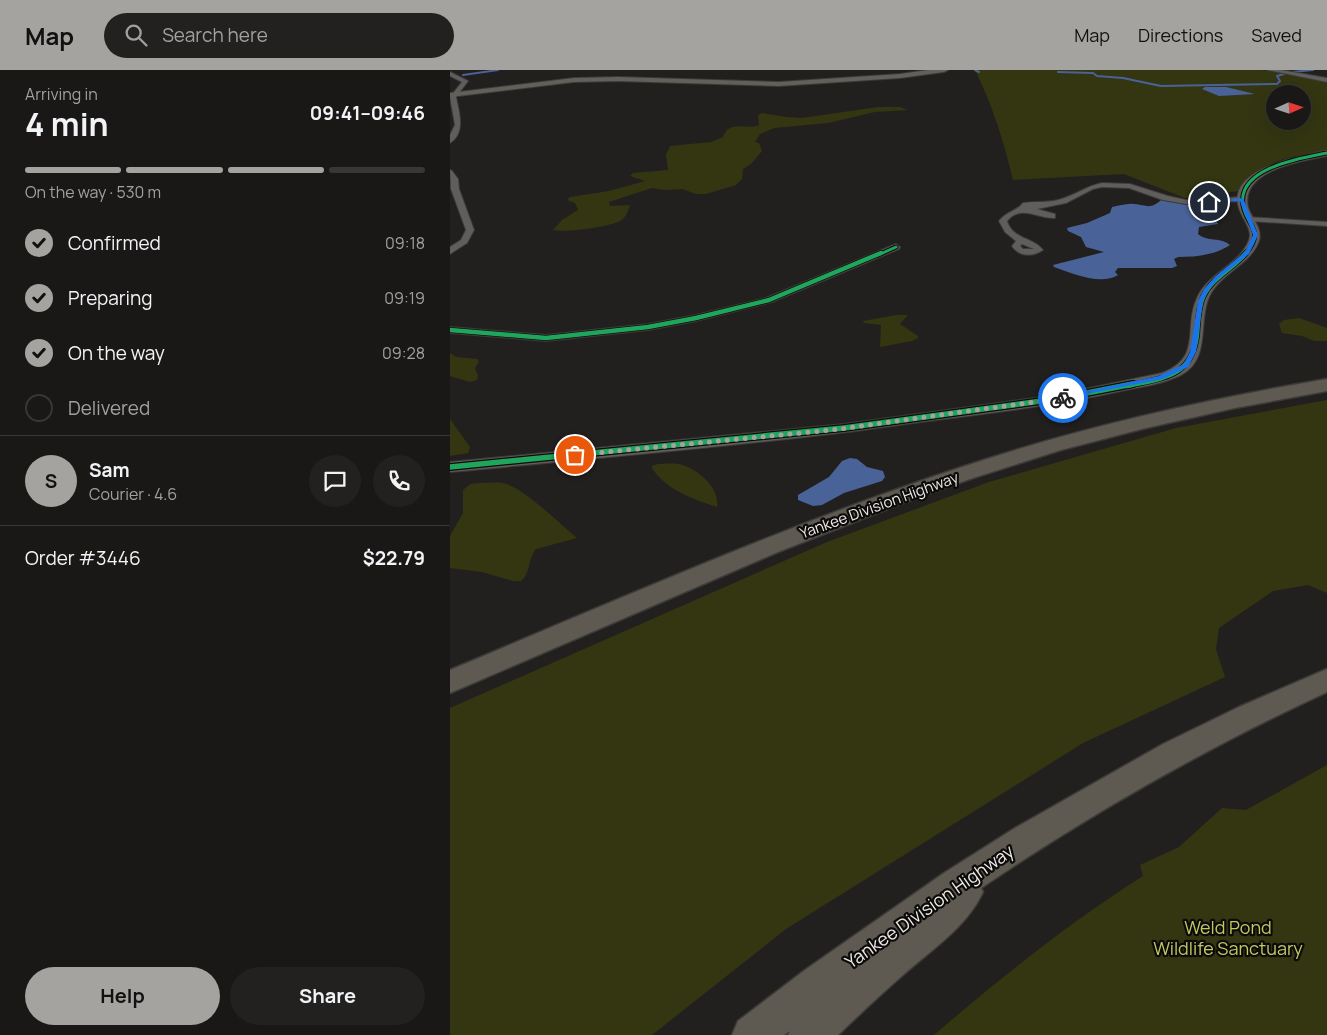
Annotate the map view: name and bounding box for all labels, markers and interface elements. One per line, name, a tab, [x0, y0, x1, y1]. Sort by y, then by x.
search box	[104, 13, 454, 58]
text: Map	[25, 19, 74, 52]
icon: search	[122, 21, 150, 49]
text: Search here	[162, 22, 268, 48]
text: Map	[1074, 23, 1110, 47]
text: Directions	[1138, 23, 1223, 47]
text: Saved	[1251, 23, 1302, 47]
text: Arriving in	[25, 83, 98, 105]
north arrow	[1266, 85, 1311, 130]
map controls	[1266, 85, 1311, 130]
text: 09:41–09:46	[310, 100, 425, 126]
text: 4 min	[25, 102, 109, 146]
text: On the way · 530 m	[25, 181, 161, 203]
pin	[1188, 181, 1230, 223]
icon: home	[1195, 188, 1223, 216]
icon: check	[25, 229, 53, 257]
text: Confirmed	[68, 230, 161, 256]
text: 09:18	[385, 232, 425, 254]
icon: check	[25, 284, 53, 312]
text: Preparing	[68, 285, 153, 311]
text: 09:19	[384, 287, 425, 309]
icon: check	[25, 339, 53, 367]
text: On the way	[68, 340, 165, 366]
text: 09:28	[382, 342, 425, 364]
courier	[1038, 373, 1088, 423]
icon: bike	[1049, 384, 1077, 412]
text: Delivered	[68, 395, 150, 421]
pin	[554, 434, 596, 476]
icon: bag	[561, 441, 589, 469]
button: chat	[309, 455, 361, 507]
button: phone	[373, 455, 425, 507]
text: Sam	[89, 457, 130, 483]
street label: Yankee Division Highway	[797, 466, 961, 544]
text: S	[45, 468, 57, 494]
text: Courier · 4.6	[89, 483, 177, 505]
text: Order #3446	[25, 545, 141, 571]
text: $22.79	[363, 545, 425, 571]
street label: Yankee Division Highway	[840, 838, 1019, 973]
park label: Weld Pond Wildlife Sanctuary	[1153, 915, 1303, 960]
button: Help	[25, 967, 220, 1025]
button: Share	[230, 967, 425, 1025]

